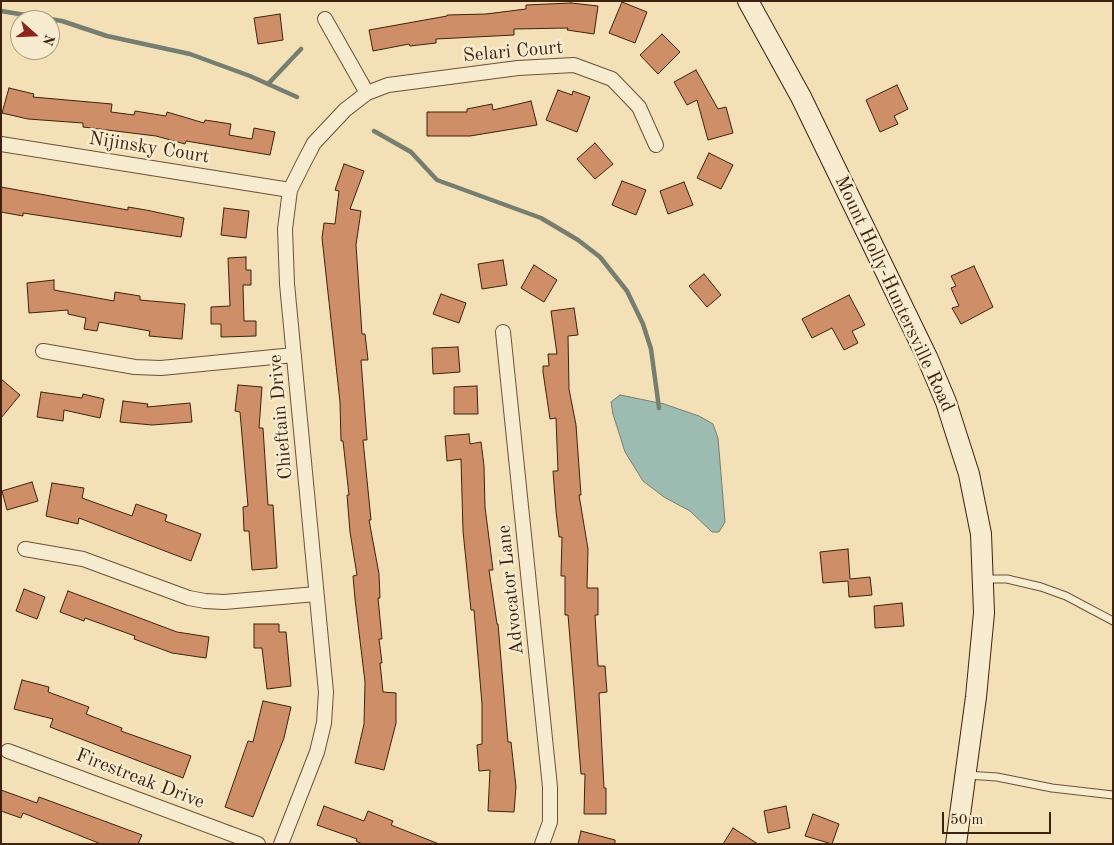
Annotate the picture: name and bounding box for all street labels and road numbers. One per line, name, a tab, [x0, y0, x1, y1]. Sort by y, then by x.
street label: Selari Court	[462, 36, 564, 68]
street label: Nijinsky Court	[87, 127, 211, 169]
street label: Mount Holly-Huntersville Road	[829, 172, 959, 416]
street label: Chieftain Drive	[264, 353, 298, 481]
street label: Advocator Lane	[493, 524, 529, 656]
street label: Firestreak Drive	[72, 744, 208, 814]

